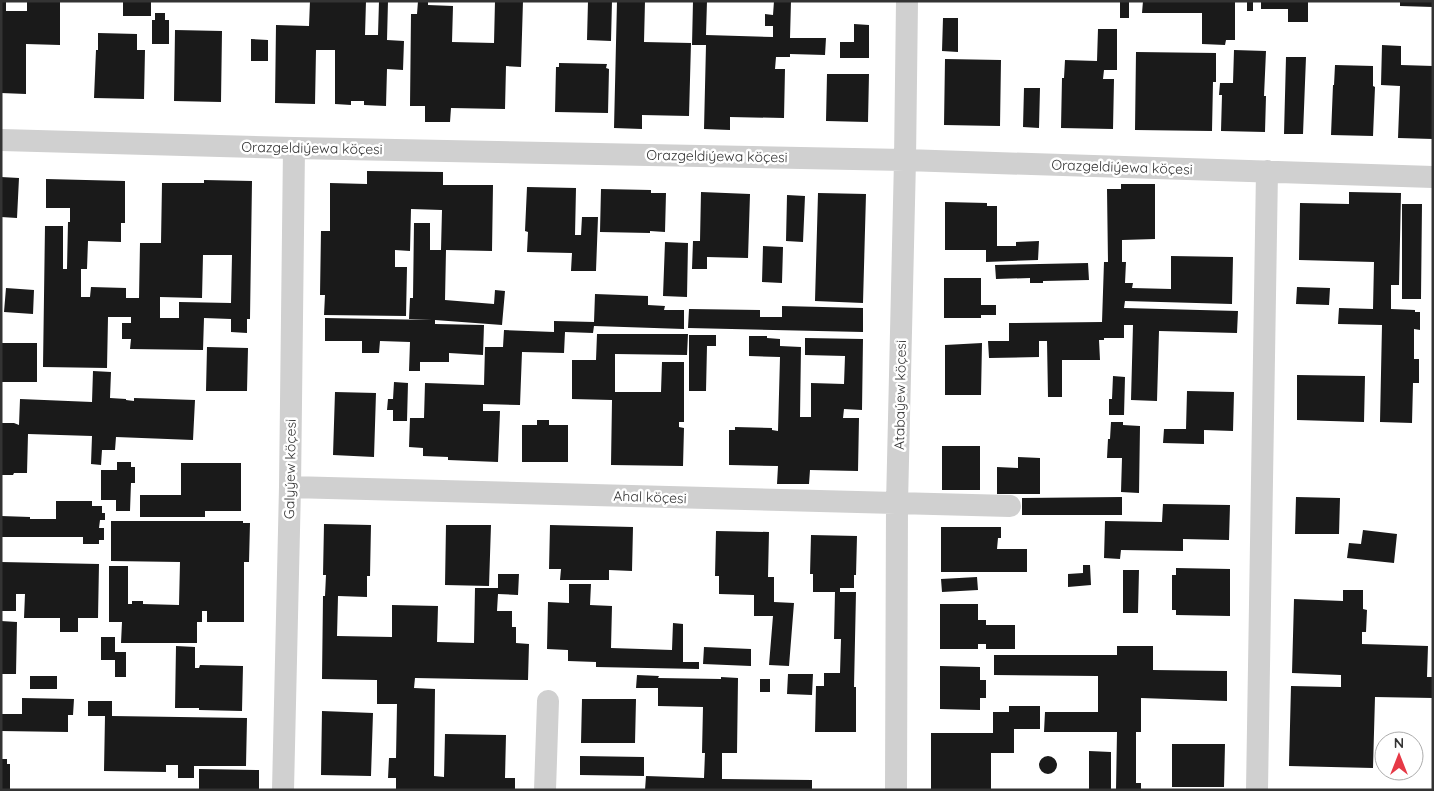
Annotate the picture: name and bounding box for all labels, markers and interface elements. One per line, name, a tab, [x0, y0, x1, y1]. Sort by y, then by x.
street label: Orazgeldiýewa köçesi	[241, 138, 383, 158]
street label: Orazgeldiýewa köçesi	[646, 146, 788, 166]
street label: Orazgeldiýewa köçesi	[1051, 156, 1193, 178]
street label: Atabaýew köçesi	[890, 340, 910, 450]
street label: Galyýew köçesi	[280, 419, 300, 519]
street label: Ahal köçesi	[613, 487, 687, 507]
north arrow	[1374, 731, 1424, 781]
text: N	[1394, 734, 1404, 752]

